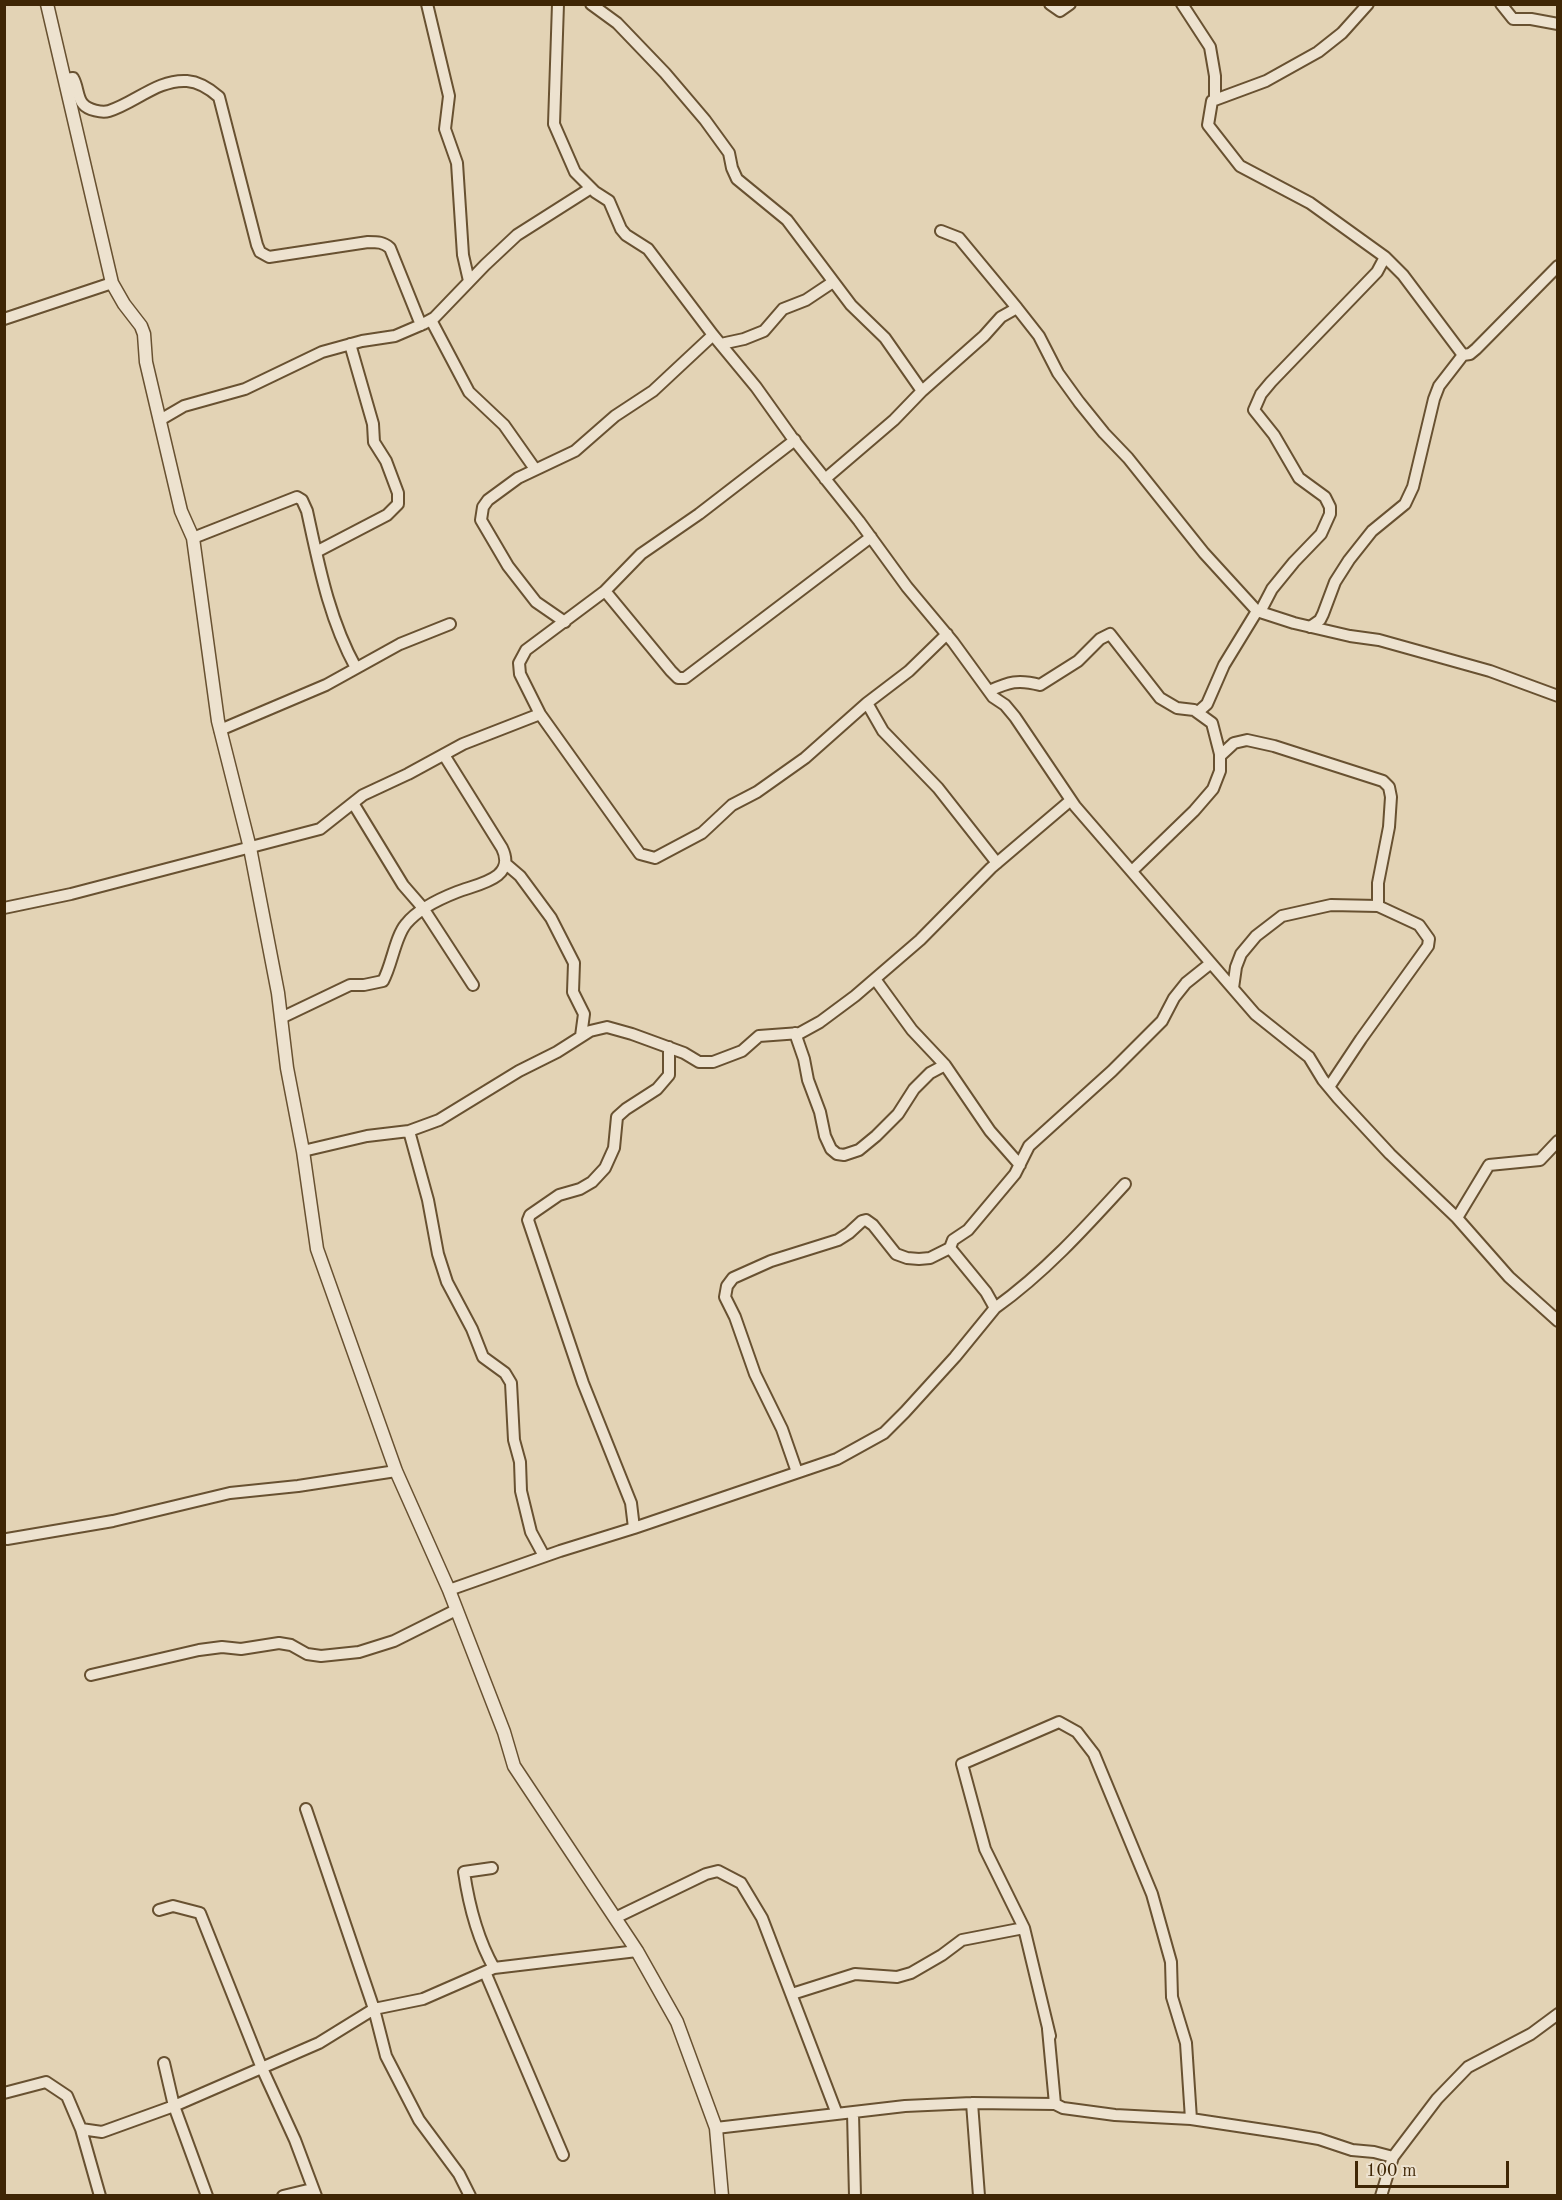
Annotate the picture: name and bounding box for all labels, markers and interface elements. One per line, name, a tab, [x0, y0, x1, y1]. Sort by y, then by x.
scale bar	[1358, 2149, 1512, 2187]
text: 100 m	[1366, 2162, 1417, 2180]

